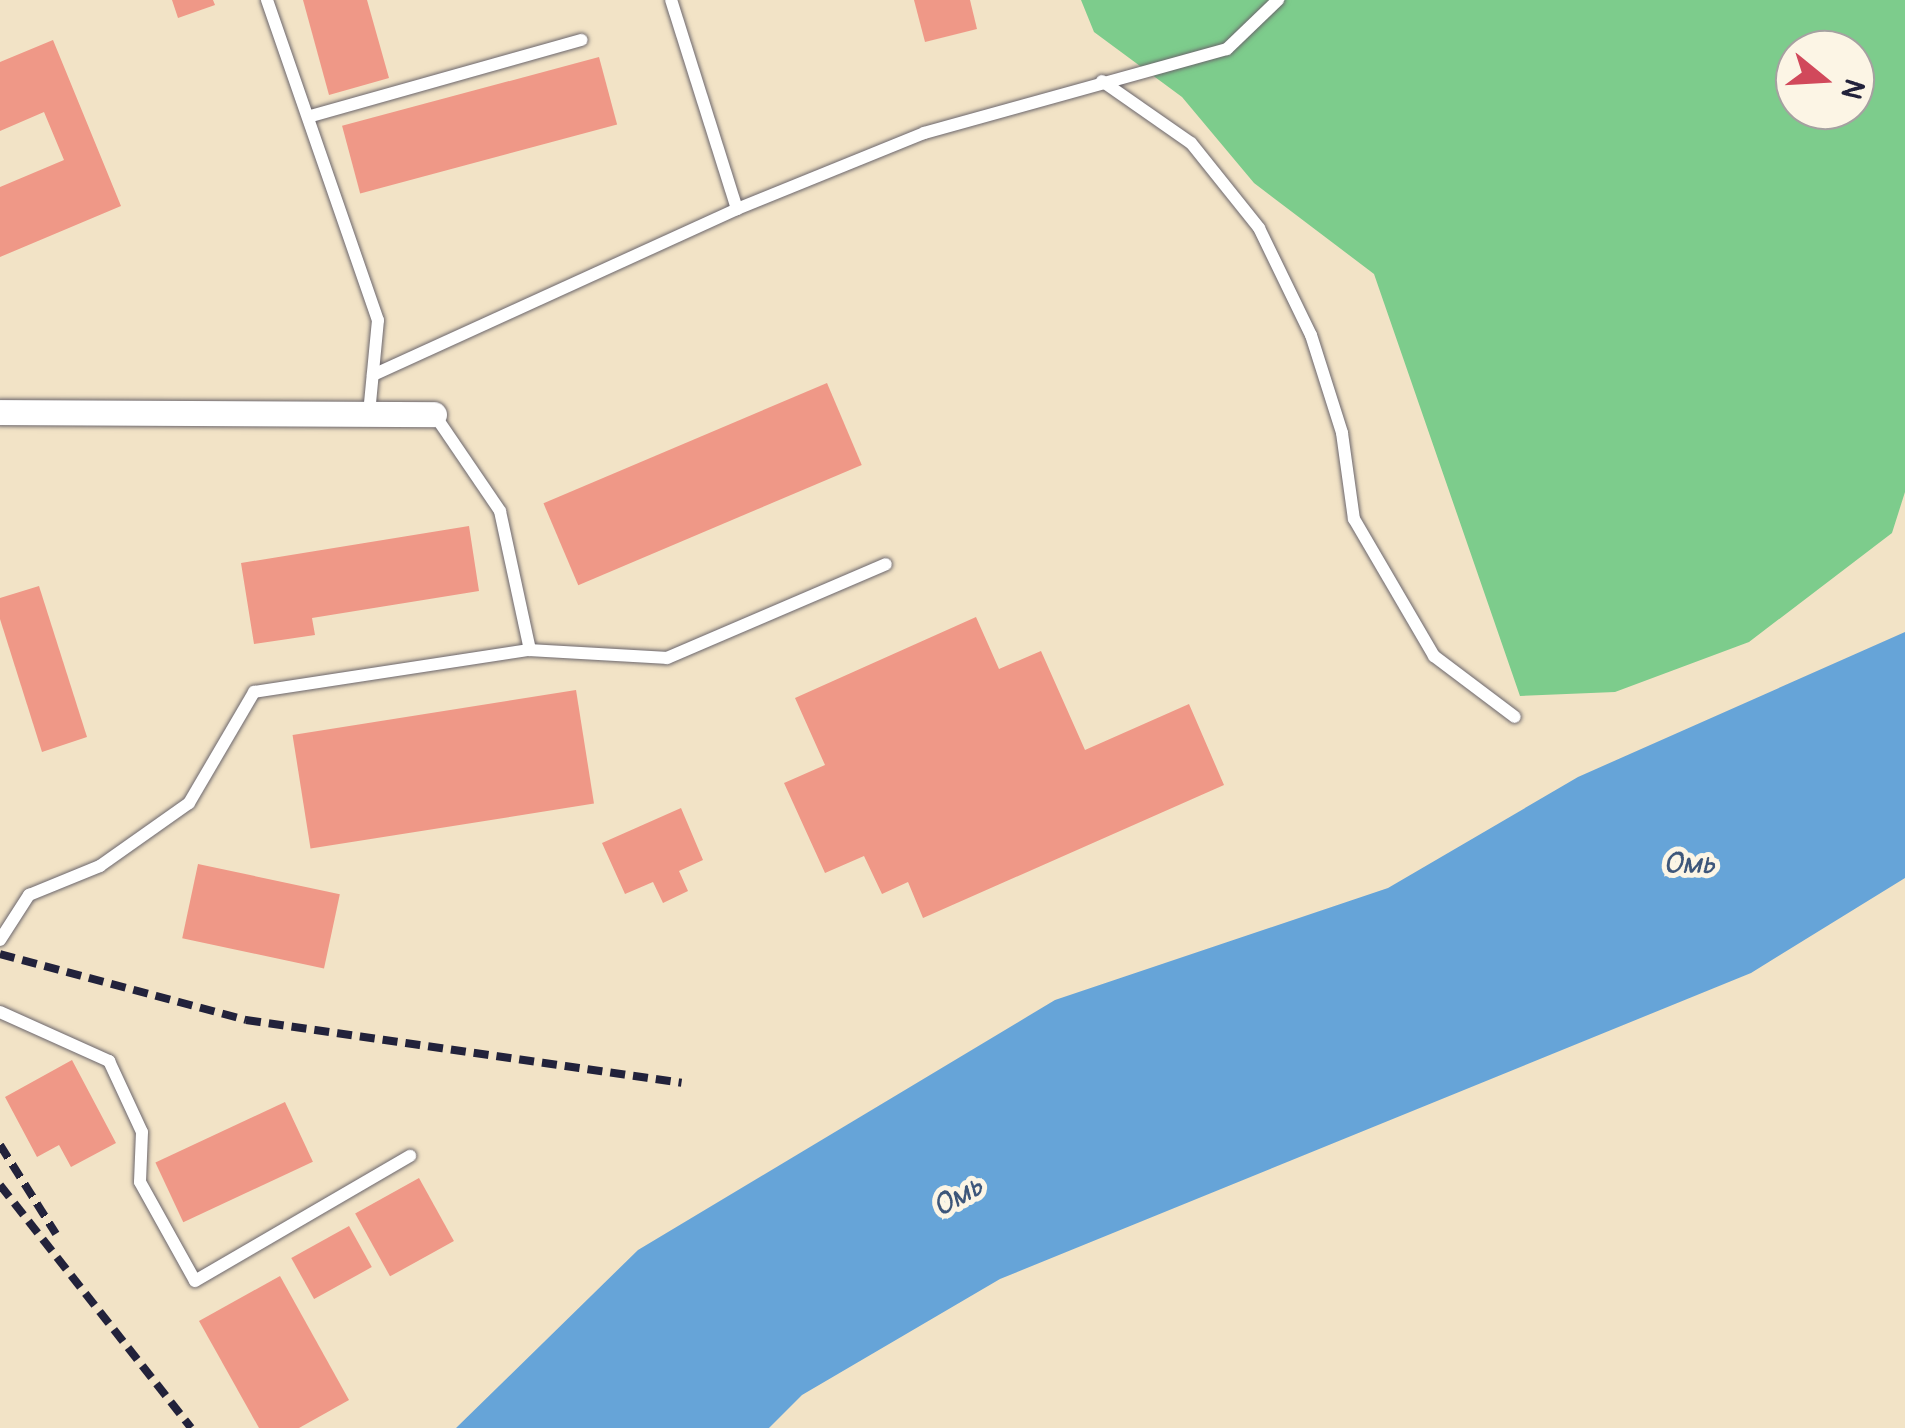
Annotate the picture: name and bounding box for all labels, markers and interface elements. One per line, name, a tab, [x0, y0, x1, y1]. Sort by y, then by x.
north arrow	[1775, 30, 1875, 130]
text: N	[1833, 74, 1872, 103]
water label: Омь	[1663, 846, 1715, 882]
water label: Омь	[926, 1168, 990, 1226]

